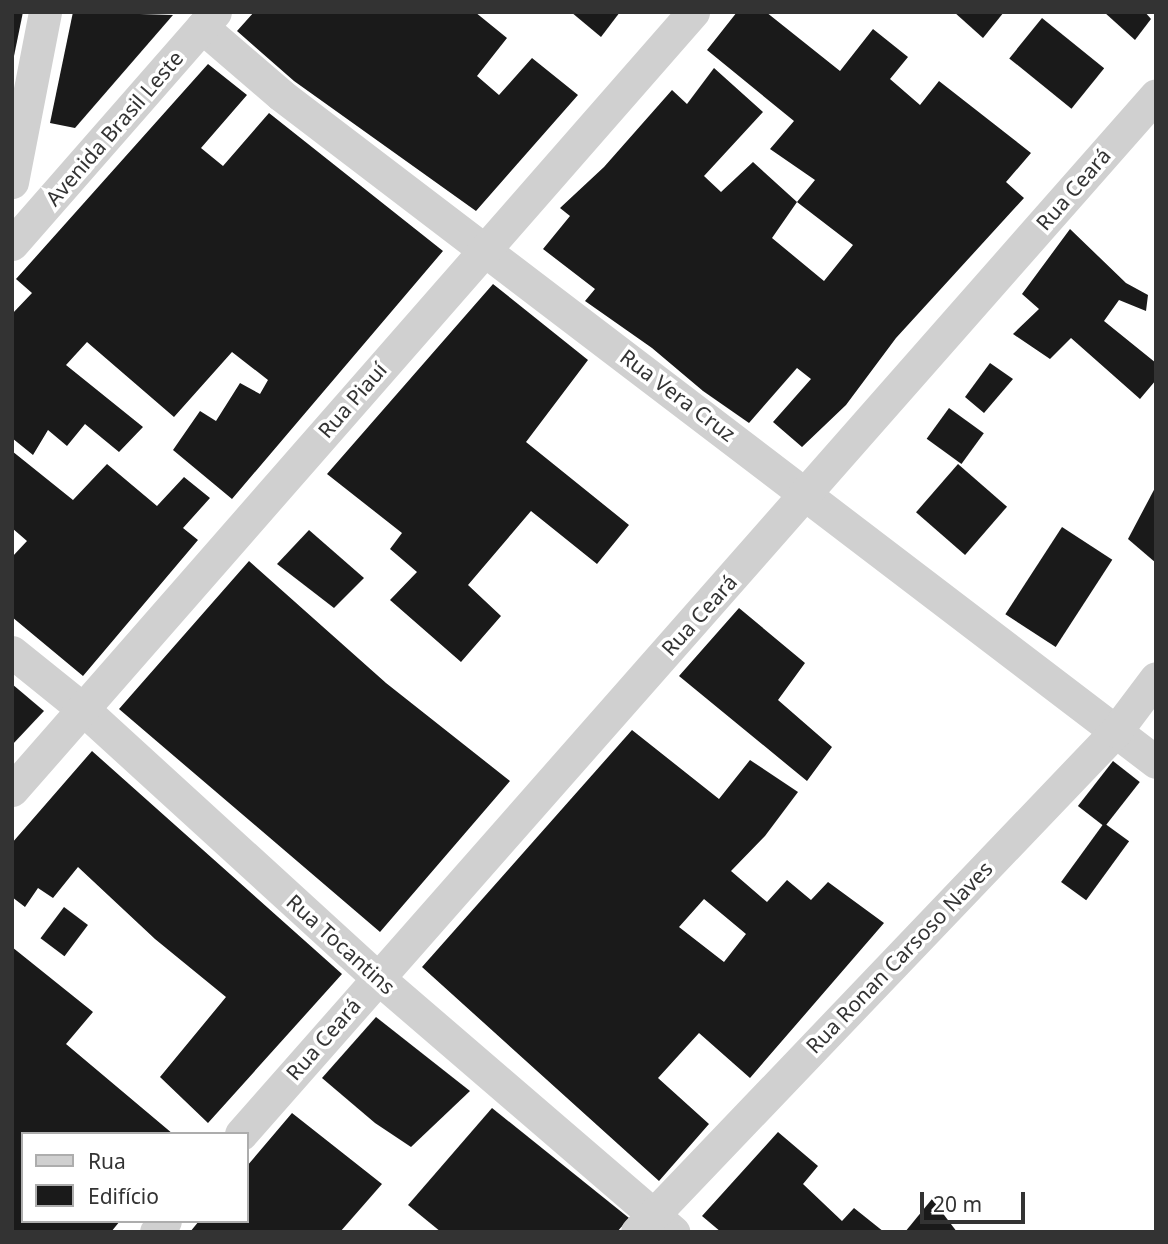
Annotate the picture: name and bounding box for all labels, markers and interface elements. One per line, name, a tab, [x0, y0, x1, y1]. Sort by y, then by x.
street label: Avenida Brasil Leste	[40, 45, 188, 211]
street label: Rua Ceará	[1031, 143, 1115, 235]
street label: Rua Vera Cruz	[615, 344, 741, 446]
street label: Rua Piauí	[312, 357, 392, 443]
street label: Rua Ceará	[656, 569, 742, 661]
street label: Rua Ronan Carsoso Naves	[801, 856, 997, 1058]
street label: Rua Tocantins	[282, 889, 400, 999]
street label: Rua Ceará	[281, 993, 365, 1085]
legend	[21, 1132, 248, 1223]
text: Rua	[88, 1147, 126, 1175]
scale bar	[923, 1178, 1028, 1222]
text: Edifício	[88, 1182, 159, 1210]
text: 20 m	[933, 1190, 982, 1218]

